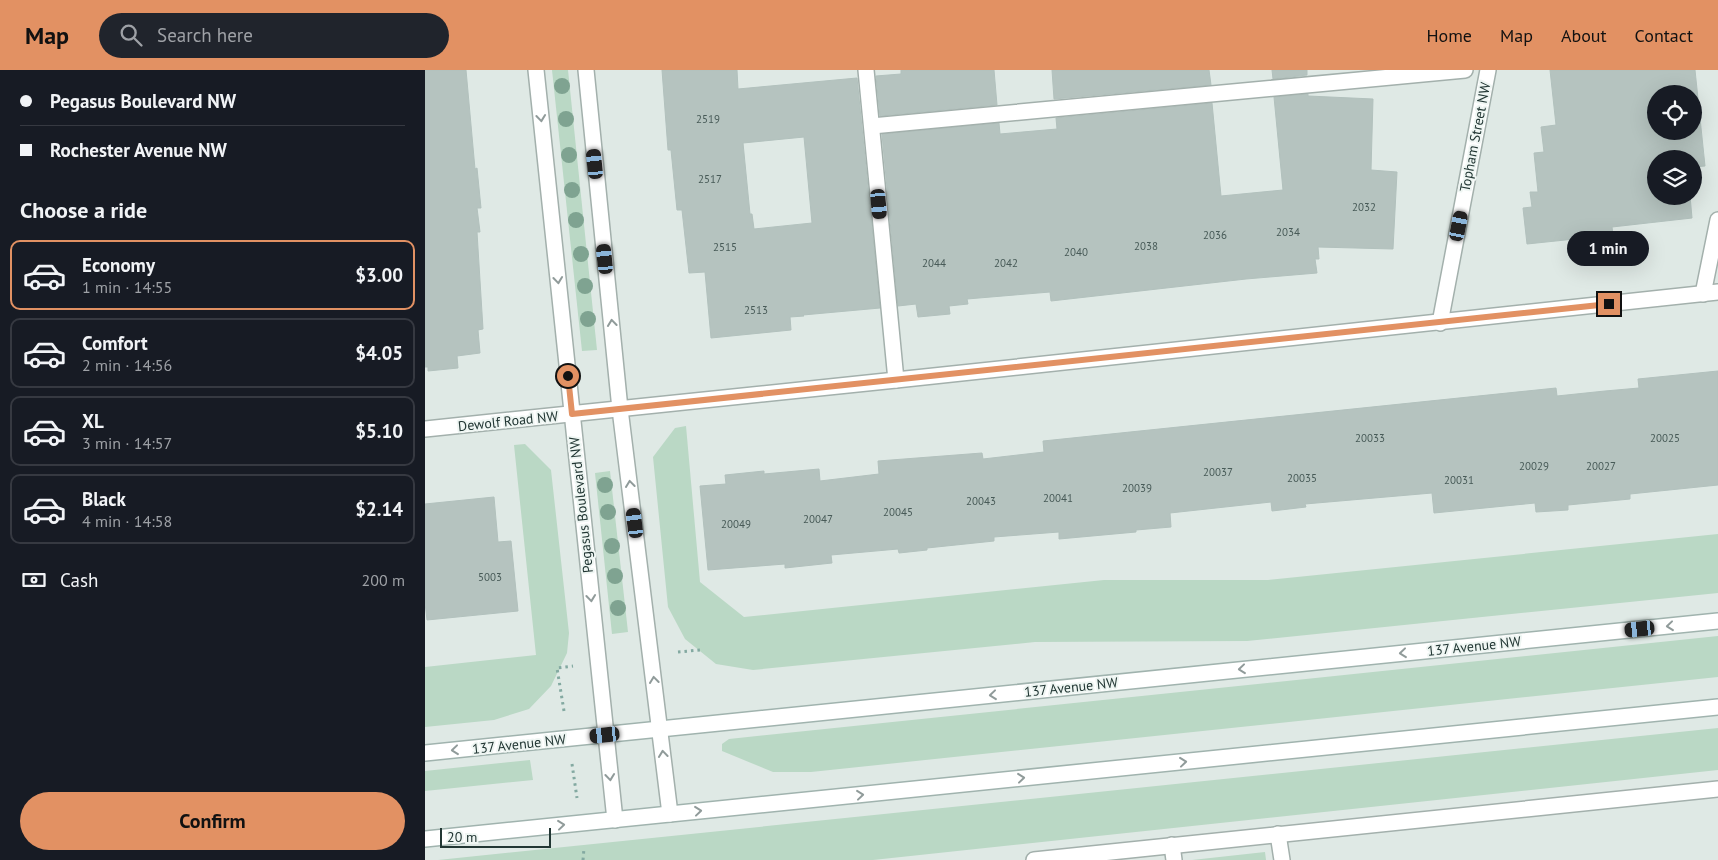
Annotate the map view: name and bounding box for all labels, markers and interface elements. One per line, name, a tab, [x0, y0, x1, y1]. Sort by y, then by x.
search box	[99, 13, 449, 58]
text: Map	[25, 20, 69, 51]
icon: search	[117, 21, 145, 49]
text: Search here	[157, 23, 253, 47]
text: Home	[1426, 24, 1472, 47]
text: Map	[1500, 24, 1533, 47]
text: About	[1561, 24, 1607, 47]
text: Contact	[1635, 24, 1693, 47]
street label: Topham Street NW	[1456, 80, 1495, 193]
map controls	[1647, 85, 1702, 205]
button: locate	[1647, 85, 1702, 140]
text: Pegasus Boulevard NW	[50, 89, 236, 113]
house number: 2519	[696, 112, 720, 126]
one-way arrow	[535, 115, 546, 123]
text: Rochester Avenue NW	[50, 138, 227, 162]
car	[585, 148, 604, 180]
button: layers	[1647, 150, 1702, 205]
house number: 2517	[698, 172, 722, 186]
car	[870, 188, 887, 220]
text: Choose a ride	[20, 196, 147, 224]
house number: 2032	[1352, 200, 1376, 214]
car	[1448, 210, 1469, 242]
house number: 2034	[1276, 225, 1300, 239]
house number: 2036	[1203, 228, 1227, 242]
callout: 1 min	[1568, 232, 1650, 266]
text: 1 min	[1588, 238, 1628, 258]
house number: 2038	[1134, 239, 1158, 253]
house number: 2515	[713, 240, 737, 254]
car	[595, 243, 614, 275]
house number: 2040	[1064, 245, 1088, 259]
icon: car	[22, 253, 67, 298]
text: Economy	[82, 253, 155, 277]
house number: 2044	[922, 256, 946, 270]
house number: 2042	[994, 256, 1018, 270]
text: $3.00	[355, 263, 403, 287]
one-way arrow	[552, 276, 563, 284]
text: 1 min · 14:55	[82, 277, 172, 297]
route end	[1598, 293, 1620, 315]
house number: 2513	[744, 303, 768, 317]
one-way arrow	[606, 318, 617, 326]
icon: car	[22, 331, 67, 376]
text: Comfort	[82, 331, 148, 355]
text: $4.05	[355, 341, 403, 365]
text: 2 min · 14:56	[82, 355, 172, 375]
route start	[557, 365, 579, 387]
street label: Dewolf Road NW	[457, 407, 559, 435]
icon: car	[22, 409, 67, 454]
text: XL	[82, 409, 104, 433]
text: $5.10	[355, 419, 403, 443]
house number: 20033	[1355, 431, 1385, 445]
house number: 20025	[1650, 431, 1680, 445]
text: 3 min · 14:57	[82, 433, 172, 453]
street label: Pegasus Boulevard NW	[565, 436, 597, 574]
house number: 20029	[1519, 459, 1549, 473]
house number: 20027	[1586, 459, 1616, 473]
house number: 20037	[1203, 465, 1233, 479]
house number: 20035	[1287, 471, 1317, 485]
house number: 20031	[1444, 473, 1474, 487]
one-way arrow	[625, 480, 636, 488]
house number: 20039	[1122, 481, 1152, 495]
icon: car	[22, 487, 67, 532]
text: Black	[82, 487, 126, 511]
house number: 20041	[1043, 491, 1073, 505]
house number: 20043	[966, 494, 996, 508]
text: $2.14	[355, 497, 403, 521]
house number: 20045	[883, 505, 913, 519]
car	[625, 507, 644, 539]
text: 4 min · 14:58	[82, 511, 172, 531]
house number: 20047	[803, 512, 833, 526]
house number: 20049	[721, 517, 751, 531]
icon: cash	[20, 566, 48, 594]
text: Cash	[60, 568, 98, 592]
text: 200 m	[362, 570, 405, 590]
house number: 5003	[478, 570, 502, 584]
one-way arrow	[585, 595, 596, 603]
car	[1624, 620, 1655, 638]
one-way arrow	[1665, 620, 1673, 631]
street label: 137 Avenue NW	[1426, 632, 1522, 660]
one-way arrow	[1399, 647, 1407, 658]
one-way arrow	[1237, 663, 1245, 674]
street label: 137 Avenue NW	[1023, 673, 1119, 701]
one-way arrow	[649, 676, 660, 684]
one-way arrow	[989, 689, 997, 700]
car	[589, 726, 620, 744]
street label: 137 Avenue NW	[471, 730, 567, 758]
one-way arrow	[451, 744, 459, 755]
one-way arrow	[658, 750, 669, 758]
one-way arrow	[1179, 757, 1187, 768]
one-way arrow	[1017, 773, 1025, 784]
one-way arrow	[604, 774, 615, 782]
one-way arrow	[856, 790, 864, 801]
button: Confirm	[20, 792, 405, 850]
one-way arrow	[694, 806, 702, 817]
one-way arrow	[557, 820, 565, 831]
scale bar	[440, 825, 551, 848]
text: 20 m	[447, 828, 477, 846]

